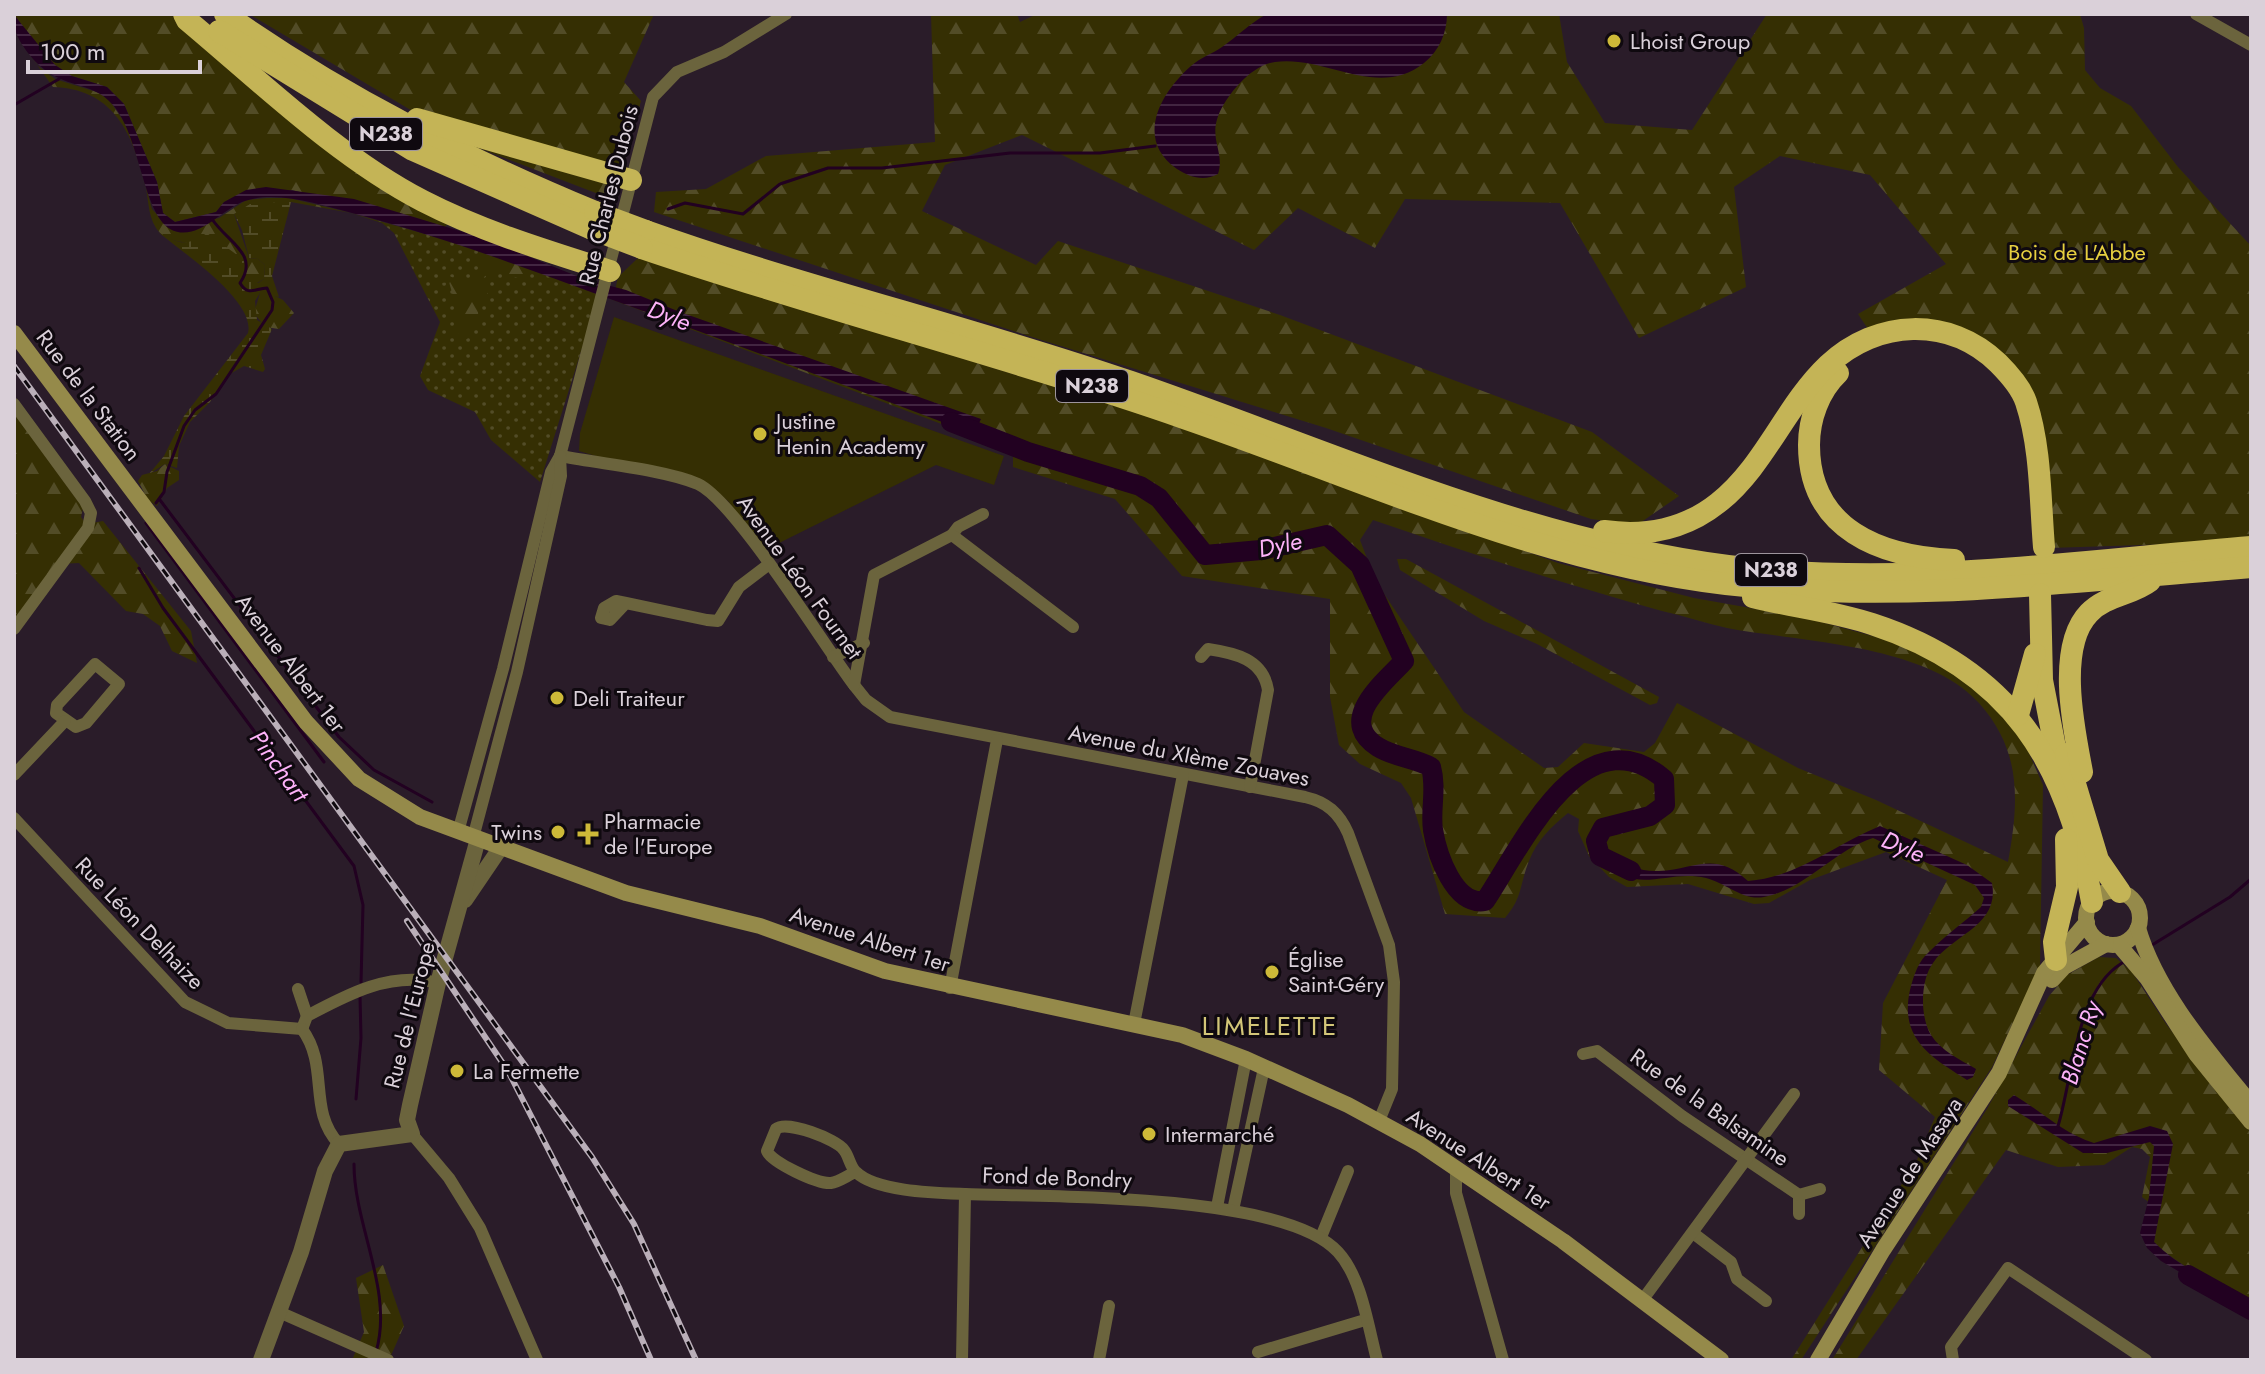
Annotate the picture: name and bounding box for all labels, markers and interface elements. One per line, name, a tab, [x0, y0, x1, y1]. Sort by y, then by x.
scale bar	[28, 24, 200, 74]
place label: Lhoist Group	[1630, 25, 1750, 57]
marker: Lhoist Group	[1605, 32, 1623, 50]
text: 100 m	[40, 34, 106, 69]
street label: Rue Charles Dubois	[570, 102, 646, 288]
road number: N238	[350, 118, 422, 150]
park label: Bois de L'Abbe	[2008, 236, 2146, 268]
water label: Dyle	[642, 291, 696, 340]
street label: Rue de la Station	[29, 323, 149, 467]
road number: N238	[1056, 370, 1128, 402]
place label: Justine Henin Academy	[773, 405, 925, 462]
marker: Justine Henin Academy	[751, 425, 769, 443]
street label: Avenue Léon Fournet	[729, 488, 871, 666]
water label: Dyle	[1255, 523, 1305, 566]
road number: N238	[1735, 554, 1807, 586]
street label: Avenue Albert 1er	[228, 587, 354, 740]
place label: Deli Traiteur	[573, 682, 685, 714]
marker: Deli Traiteur	[548, 689, 566, 707]
street label: Avenue du XIème Zouaves	[1066, 716, 1312, 794]
water label: Pinchart	[241, 723, 318, 810]
place label: Pharmacie de l'Europe	[604, 805, 713, 862]
place label: Twins	[491, 816, 542, 848]
water label: Dyle	[1876, 822, 1930, 871]
marker: Twins	[549, 823, 567, 841]
marker: Pharmacie de l'Europe	[579, 825, 597, 843]
street label: Rue Léon Delhaize	[68, 849, 212, 997]
street label: Avenue Albert 1er	[786, 898, 955, 980]
street label: Rue de l'Europe	[375, 938, 443, 1092]
place label: Église Saint-Géry	[1288, 943, 1384, 1000]
marker: Église Saint-Géry	[1263, 963, 1281, 981]
water label: Blanc Ry	[2051, 995, 2110, 1089]
district label: LIMELETTE	[1202, 1007, 1338, 1045]
street label: Rue de la Balsamine	[1624, 1040, 1796, 1174]
place label: La Fermette	[473, 1055, 580, 1087]
marker: La Fermette	[448, 1062, 466, 1080]
street label: Avenue de Masaya	[1848, 1090, 1970, 1254]
street label: Avenue Albert 1er	[1400, 1100, 1558, 1218]
place label: Intermarché	[1165, 1118, 1274, 1150]
marker: Intermarché	[1140, 1125, 1158, 1143]
street label: Fond de Bondry	[982, 1158, 1133, 1196]

